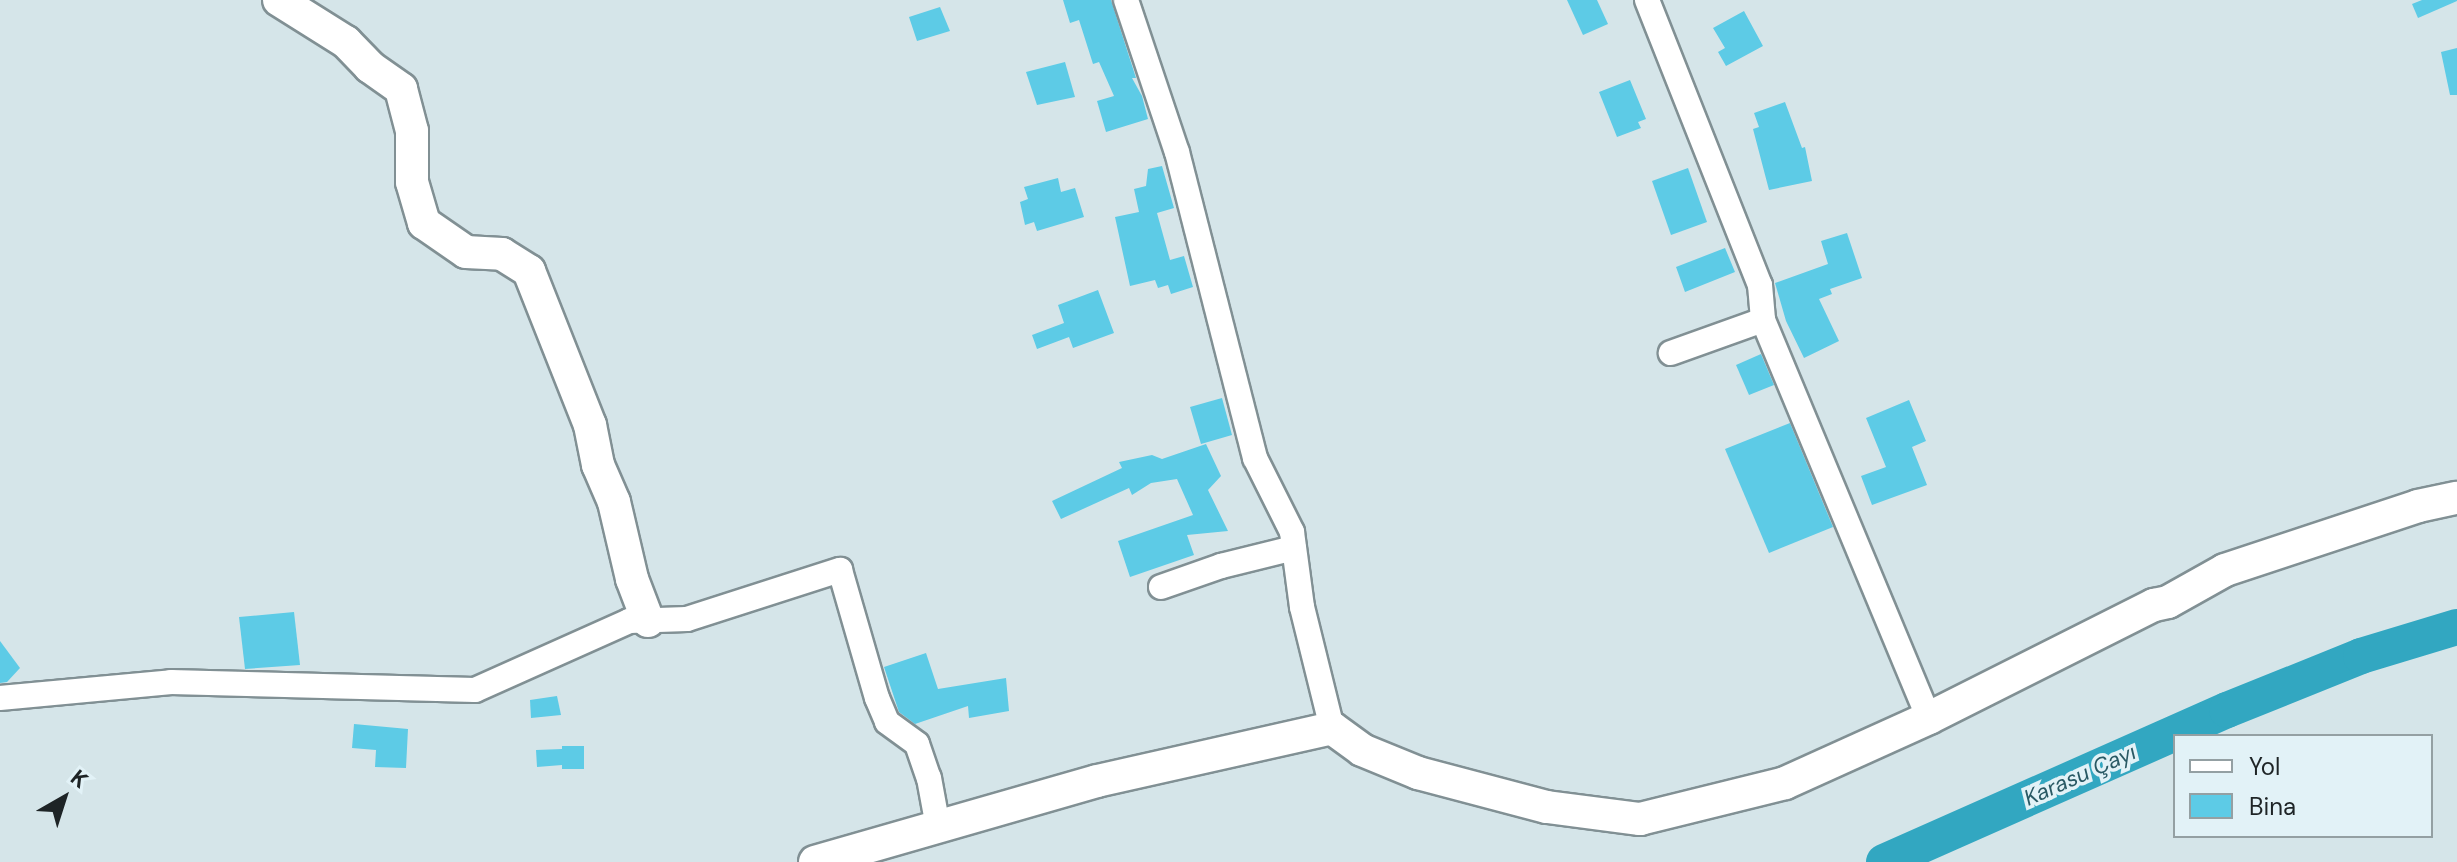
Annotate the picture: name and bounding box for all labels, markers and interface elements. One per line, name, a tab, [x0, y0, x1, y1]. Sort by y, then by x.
legend	[2173, 734, 2433, 838]
water label: Karasu Çayı	[2020, 739, 2140, 811]
text: Yol	[2249, 751, 2280, 782]
north arrow	[24, 758, 104, 838]
text: K	[65, 763, 94, 795]
text: Bina	[2249, 791, 2296, 822]

